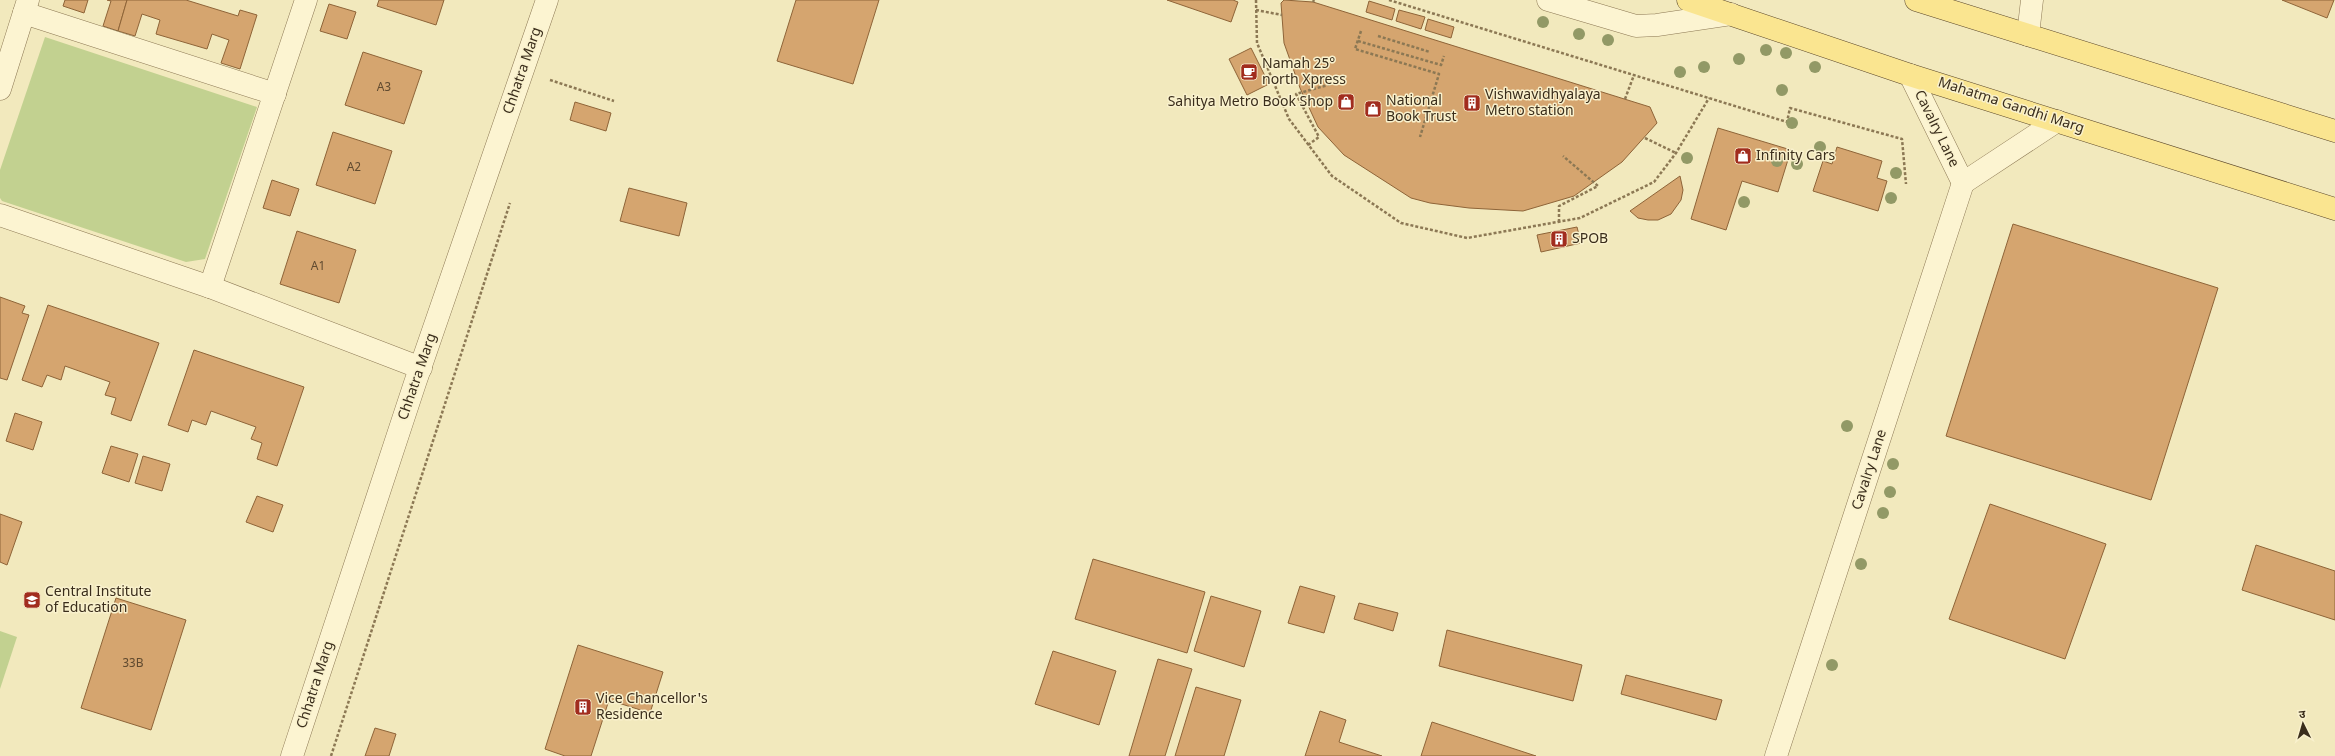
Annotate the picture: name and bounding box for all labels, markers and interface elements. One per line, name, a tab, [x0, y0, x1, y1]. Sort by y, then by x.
street label: Chhatra Marg	[499, 25, 547, 117]
place label: Namah 25° north Xpress	[1262, 55, 1346, 90]
cafe icon: Namah 25° north Xpress	[1239, 62, 1259, 82]
street label: Mahatma Gandhi Marg	[1935, 73, 2087, 139]
house number: A3	[377, 80, 391, 96]
place label: Vishwavidhyalaya Metro station	[1485, 86, 1601, 121]
street label: Cavalry Lane	[1909, 87, 1963, 171]
shop icon: Sahitya Metro Book Shop	[1336, 92, 1356, 112]
place label: National Book Trust	[1386, 92, 1456, 127]
place label: Sahitya Metro Book Shop	[1168, 93, 1333, 112]
building icon: Vishwavidhyalaya Metro station	[1462, 93, 1482, 113]
shop icon: National Book Trust	[1363, 99, 1383, 119]
shop icon: Infinity Cars	[1733, 146, 1753, 166]
place label: Infinity Cars	[1756, 147, 1835, 166]
house number: A2	[347, 160, 361, 176]
building icon: SPOB	[1549, 229, 1569, 249]
place label: SPOB	[1572, 230, 1608, 249]
house number: A1	[311, 259, 325, 275]
street label: Chhatra Marg	[394, 331, 442, 423]
street label: Cavalry Lane	[1848, 427, 1892, 513]
place label: Central Institute of Education	[45, 583, 152, 618]
school or university icon: Central Institute of Education	[22, 590, 42, 610]
street label: Chhatra Marg	[293, 639, 339, 731]
house number: 33B	[122, 656, 144, 672]
place label: Vice Chancellor's Residence	[596, 690, 708, 725]
building icon: Vice Chancellor's Residence	[573, 697, 593, 717]
north arrow	[2283, 704, 2323, 744]
text: उ	[2298, 708, 2307, 722]

